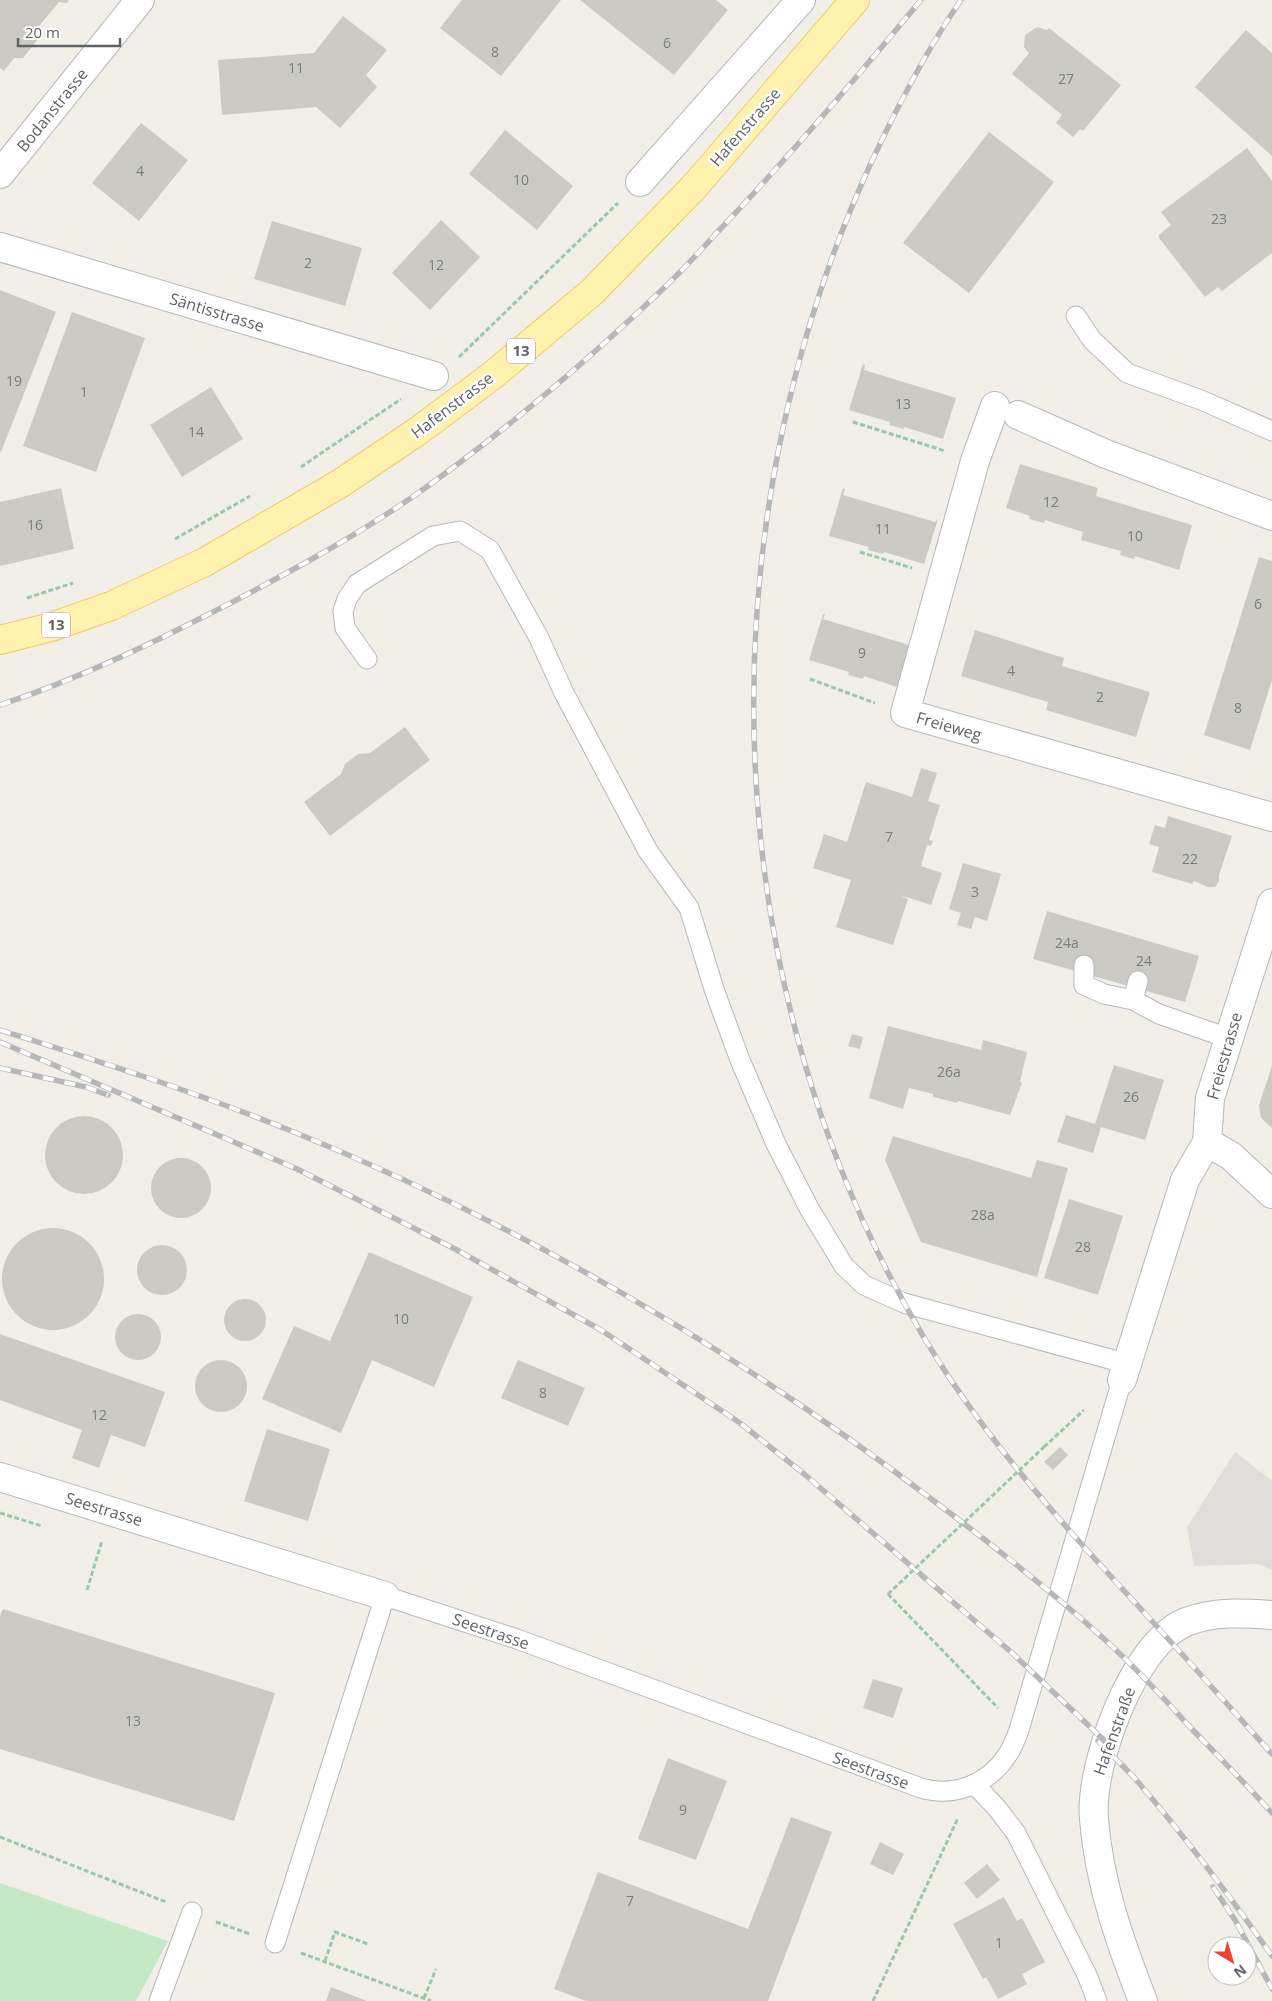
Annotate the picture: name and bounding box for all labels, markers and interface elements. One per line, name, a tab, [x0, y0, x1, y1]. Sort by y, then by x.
scale bar	[18, 15, 120, 47]
text: 20 m	[25, 22, 60, 42]
house number: 6	[663, 33, 671, 52]
house number: 8	[491, 42, 499, 61]
house number: 11	[288, 58, 304, 77]
street label: Bodanstrasse	[12, 64, 92, 156]
house number: 27	[1058, 69, 1074, 88]
street label: Hafenstrasse	[705, 83, 785, 171]
house number: 4	[136, 161, 144, 180]
house number: 10	[513, 170, 529, 189]
house number: 23	[1211, 209, 1227, 228]
house number: 2	[304, 253, 312, 272]
house number: 12	[428, 255, 444, 274]
street label: Säntisstrasse	[167, 287, 267, 337]
road number: 13	[507, 338, 535, 364]
street label: Hafenstrasse	[406, 367, 498, 443]
house number: 19	[6, 371, 22, 390]
house number: 1	[80, 382, 88, 401]
house number: 13	[895, 394, 911, 413]
house number: 14	[188, 422, 204, 441]
house number: 12	[1043, 492, 1059, 511]
house number: 16	[27, 515, 43, 534]
house number: 11	[875, 519, 891, 538]
house number: 10	[1127, 526, 1143, 545]
house number: 6	[1254, 594, 1262, 613]
road number: 13	[42, 612, 70, 638]
house number: 9	[858, 643, 866, 662]
house number: 4	[1007, 661, 1015, 680]
house number: 2	[1096, 687, 1104, 706]
house number: 8	[1234, 698, 1242, 717]
street label: Freieweg	[914, 706, 984, 746]
house number: 7	[885, 827, 893, 846]
house number: 22	[1182, 849, 1198, 868]
house number: 3	[971, 882, 979, 901]
house number: 24a	[1055, 933, 1079, 952]
house number: 24	[1136, 951, 1152, 970]
street label: Freiestrasse	[1201, 1010, 1247, 1102]
house number: 26a	[937, 1062, 961, 1081]
house number: 26	[1123, 1087, 1139, 1106]
house number: 28a	[971, 1205, 995, 1224]
house number: 28	[1075, 1237, 1091, 1256]
house number: 10	[393, 1309, 409, 1328]
house number: 8	[539, 1383, 547, 1402]
house number: 12	[91, 1405, 107, 1424]
street label: Seestrasse	[63, 1487, 145, 1531]
street label: Seestrasse	[450, 1608, 532, 1654]
street label: Hafenstraße	[1088, 1684, 1140, 1778]
house number: 13	[125, 1711, 141, 1730]
street label: Seestrasse	[830, 1746, 912, 1794]
house number: 9	[679, 1800, 687, 1819]
house number: 7	[626, 1891, 634, 1910]
house number: 1	[995, 1933, 1003, 1952]
north arrow	[1207, 1936, 1257, 1986]
text: N	[1230, 1961, 1251, 1983]

